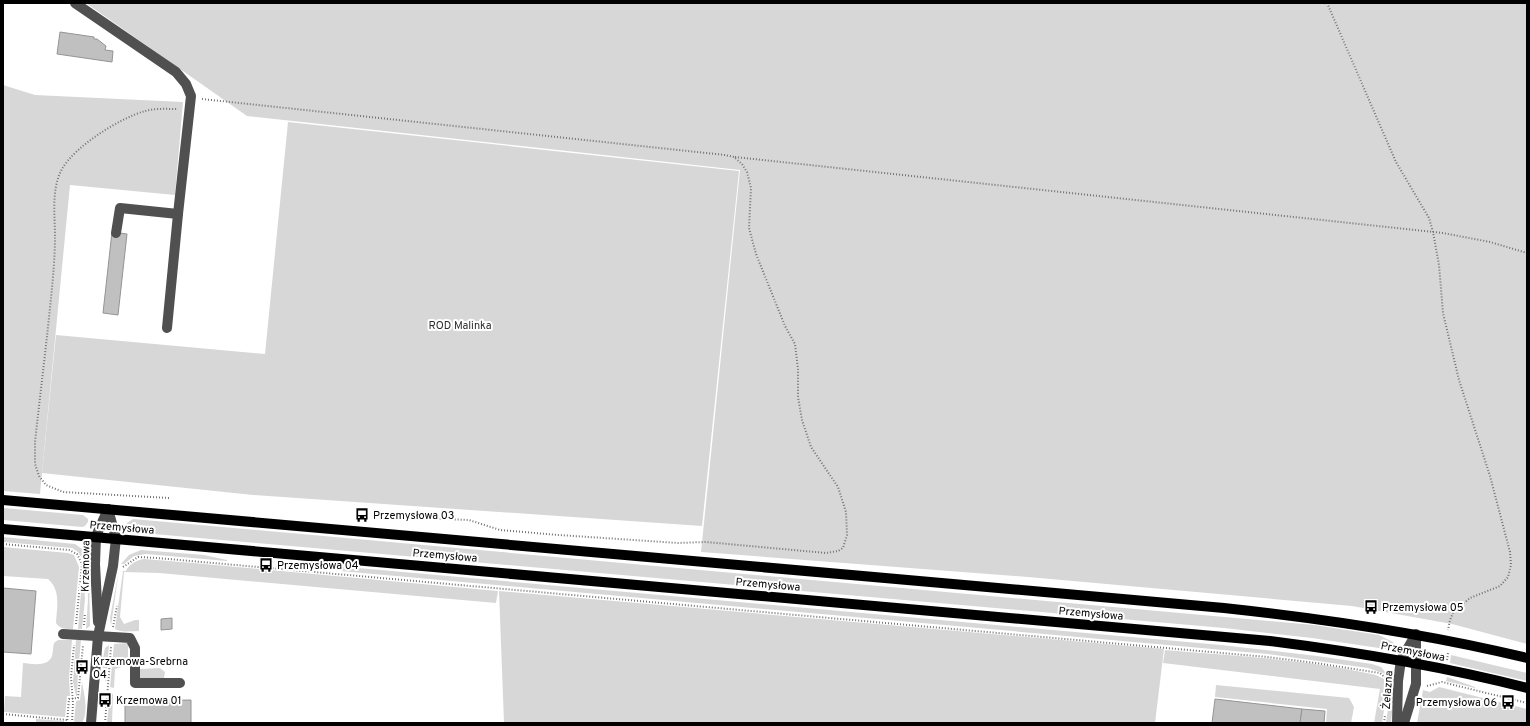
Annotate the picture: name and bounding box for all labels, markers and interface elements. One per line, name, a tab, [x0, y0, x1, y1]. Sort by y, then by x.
park label: ROD Malinka	[429, 319, 492, 333]
bus stop icon: Przemysłowa 03	[354, 507, 370, 523]
place label: Przemysłowa 03	[373, 509, 454, 523]
street label: Przemysłowa	[89, 518, 155, 538]
street label: Krzemowa	[79, 540, 93, 592]
street label: Przemysłowa	[412, 546, 478, 566]
bus stop icon: Przemysłowa 04	[258, 557, 274, 573]
place label: Przemysłowa 04	[277, 559, 359, 573]
street label: Przemysłowa	[735, 575, 801, 595]
bus stop icon: Przemysłowa 05	[1363, 599, 1379, 615]
place label: Przemysłowa 05	[1382, 601, 1464, 615]
street label: Przemysłowa	[1058, 604, 1124, 624]
street label: Przemysłowa	[1380, 639, 1446, 665]
place label: Krzemowa-Srebrna 04	[93, 655, 188, 682]
bus stop icon: Krzemowa-Srebrna 04	[74, 659, 90, 675]
street label: Żelazna	[1379, 670, 1396, 710]
bus stop icon: Krzemowa 01	[97, 692, 113, 708]
place label: Krzemowa 01	[116, 694, 182, 708]
bus stop icon: Przemysłowa 06	[1500, 694, 1516, 710]
place label: Przemysłowa 06	[1416, 696, 1497, 710]

